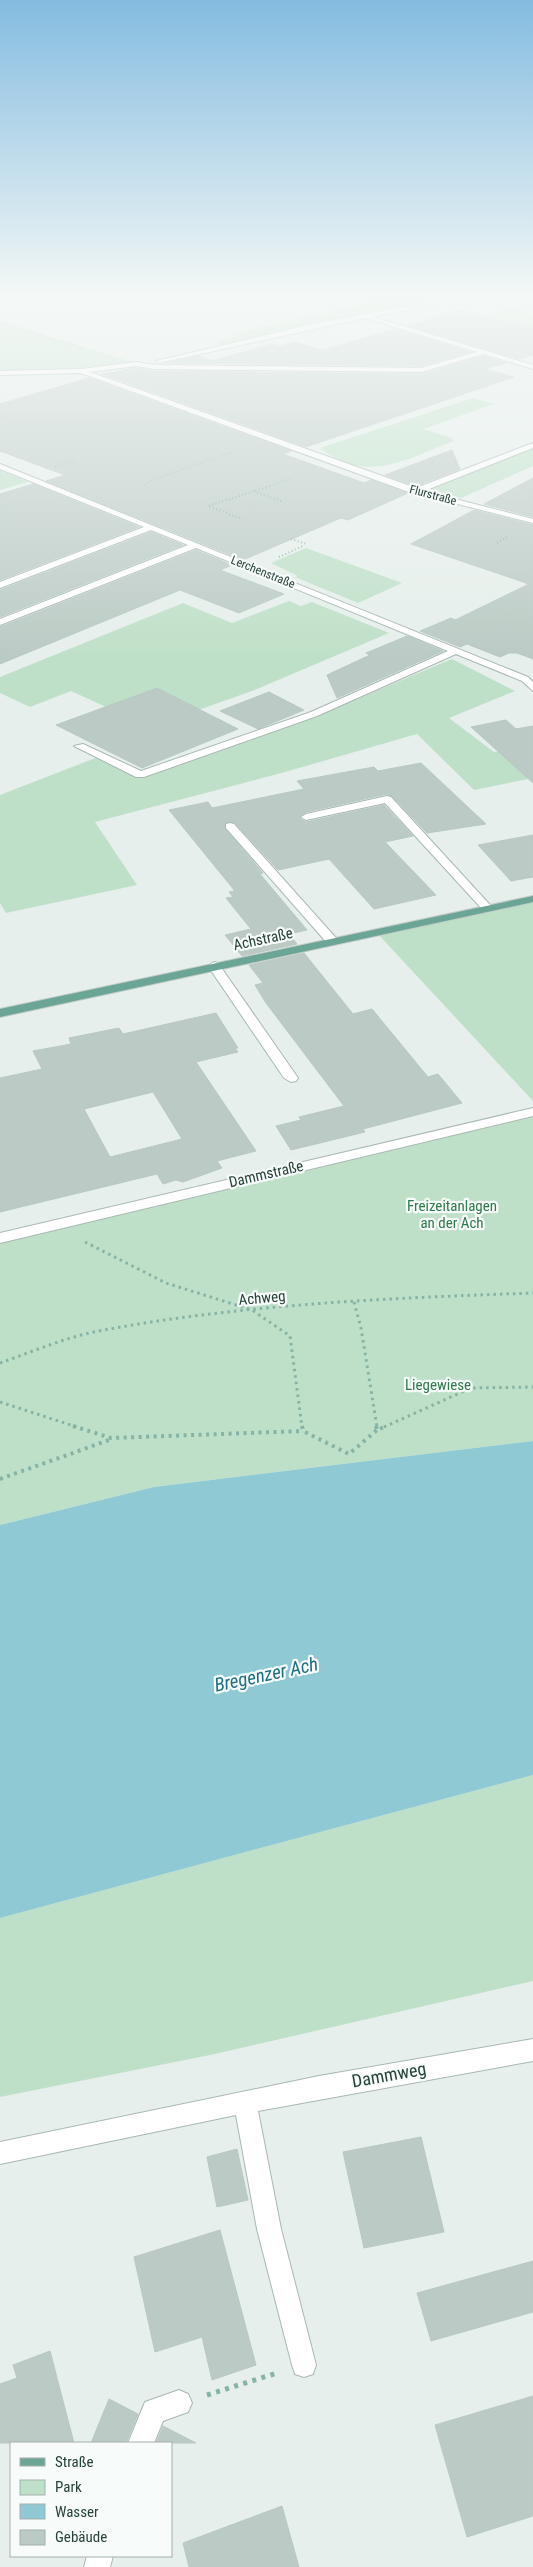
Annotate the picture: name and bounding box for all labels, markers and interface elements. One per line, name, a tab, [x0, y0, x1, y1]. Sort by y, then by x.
street label: Flurstraße	[408, 482, 458, 508]
street label: Lerchenstraße	[229, 553, 297, 591]
street label: Achstraße	[232, 924, 294, 954]
street label: Dammstraße	[227, 1157, 305, 1191]
park label: Freizeitanlagen an der Ach	[407, 1197, 497, 1232]
street label: Achweg	[238, 1287, 286, 1309]
park label: Liegewiese	[405, 1376, 471, 1394]
water label: Bregenzer Ach	[212, 1652, 320, 1697]
street label: Dammweg	[350, 2058, 428, 2091]
legend	[10, 2442, 172, 2557]
text: Straße	[55, 2453, 94, 2471]
text: Park	[55, 2478, 82, 2496]
text: Wasser	[55, 2503, 99, 2521]
text: Gebäude	[55, 2528, 107, 2546]

